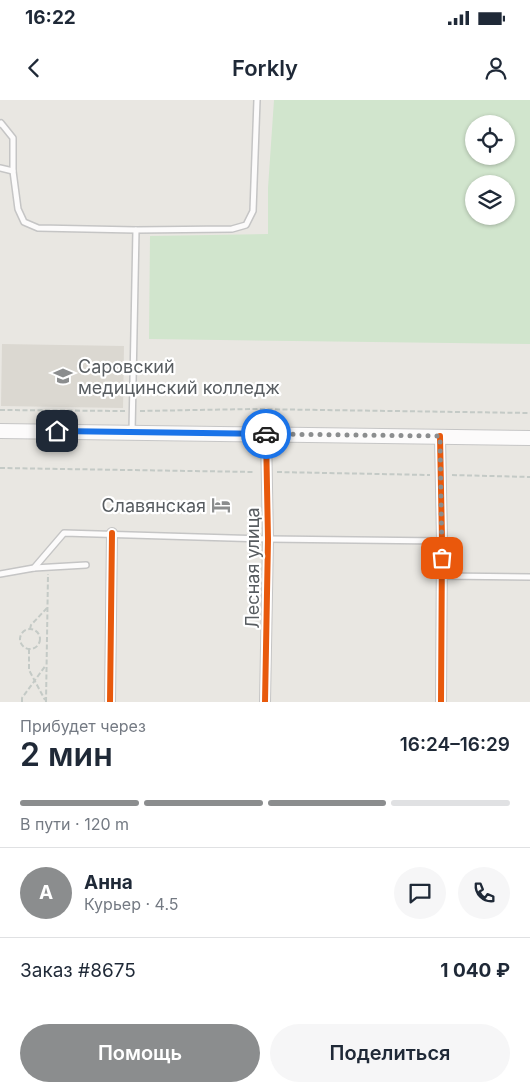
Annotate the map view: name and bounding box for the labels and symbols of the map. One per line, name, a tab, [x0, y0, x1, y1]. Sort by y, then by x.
place label: Саровский медицинский колледж	[78, 356, 280, 398]
school or university icon: Саровский медицинский колледж	[52, 365, 74, 387]
courier	[241, 409, 291, 459]
pin	[36, 410, 78, 452]
hotel icon: Славянская	[210, 494, 232, 516]
place label: Славянская	[101, 495, 206, 516]
street label: Лесная улица	[242, 507, 263, 629]
pin	[421, 537, 463, 579]

